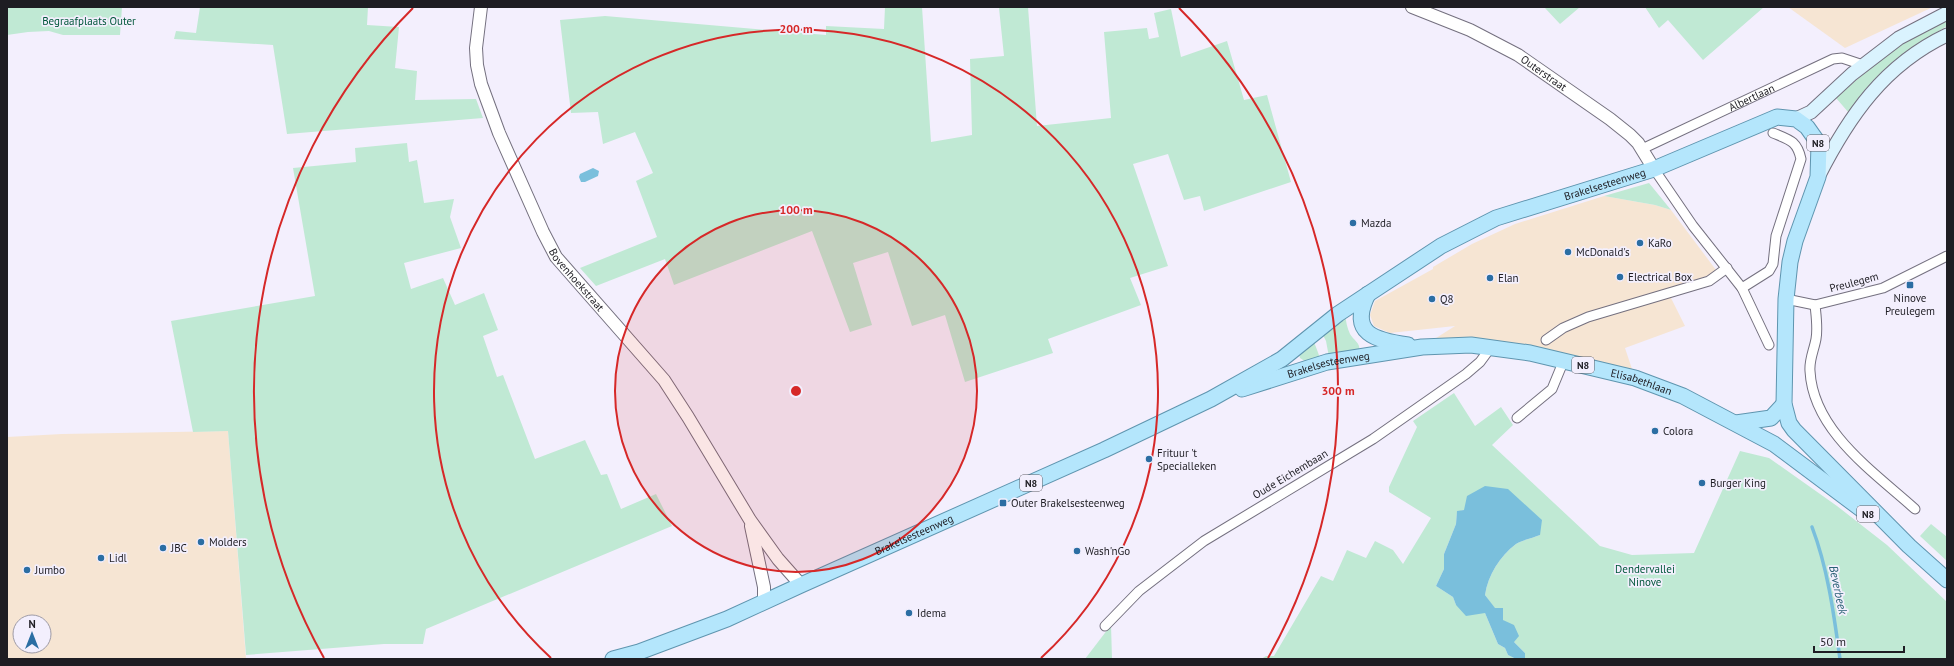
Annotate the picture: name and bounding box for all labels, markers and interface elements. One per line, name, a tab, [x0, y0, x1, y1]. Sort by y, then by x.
park label: Begraafplaats Outer	[42, 14, 136, 28]
text: 200 m	[779, 21, 813, 36]
street label: Outerstraat	[1518, 52, 1570, 94]
street label: Albertlaan	[1726, 81, 1777, 114]
road number: N8	[1807, 135, 1829, 151]
street label: Brakelsesteenweg	[1562, 165, 1647, 203]
text: 100 m	[779, 202, 813, 217]
place label: Mazda	[1361, 216, 1391, 230]
marker: Mazda	[1348, 218, 1358, 228]
place label: KaRo	[1648, 236, 1672, 250]
marker: KaRo	[1635, 238, 1645, 248]
place label: McDonald's	[1576, 245, 1630, 259]
street label: Bovenhoekstraat	[546, 246, 608, 314]
marker: McDonald's	[1563, 247, 1573, 257]
street label: Preulegem	[1828, 269, 1880, 295]
place label: Electrical Box	[1628, 270, 1693, 284]
place label: Elan	[1498, 271, 1519, 285]
marker: Electrical Box	[1615, 272, 1625, 282]
marker: Elan	[1485, 273, 1495, 283]
marker: Ninove Preulegem	[1905, 280, 1915, 290]
place label: Ninove Preulegem	[1885, 291, 1935, 318]
place label: Q8	[1440, 292, 1454, 306]
marker: Q8	[1427, 294, 1437, 304]
street label: Brakelsesteenweg	[1285, 348, 1371, 381]
road number: N8	[1572, 357, 1594, 373]
street label: Elisabethlaan	[1609, 365, 1674, 398]
text: 300 m	[1321, 383, 1355, 398]
centre of rings	[789, 384, 803, 398]
place label: Colora	[1663, 424, 1693, 438]
marker: Colora	[1650, 426, 1660, 436]
place label: Frituur 't Specialleken	[1157, 446, 1216, 473]
street label: Oude Eichembaan	[1250, 446, 1330, 502]
marker: Frituur 't Specialleken	[1144, 454, 1154, 464]
road number: N8	[1020, 475, 1042, 491]
place label: Burger King	[1710, 476, 1766, 490]
marker: Burger King	[1697, 478, 1707, 488]
place label: Outer Brakelsesteenweg	[1011, 496, 1125, 510]
marker: Outer Brakelsesteenweg	[998, 498, 1008, 508]
road number: N8	[1857, 506, 1879, 522]
street label: Brakelsesteenweg	[872, 511, 955, 558]
place label: Molders	[209, 535, 247, 549]
marker: Molders	[196, 537, 206, 547]
place label: JBC	[170, 541, 187, 555]
marker: JBC	[158, 543, 168, 553]
place label: Wash'nGo	[1085, 544, 1130, 558]
marker: Wash'nGo	[1072, 546, 1082, 556]
place label: Lidl	[109, 551, 128, 565]
marker: Lidl	[96, 553, 106, 563]
park label: Dendervallei Ninove	[1615, 562, 1675, 589]
place label: Jumbo	[34, 563, 65, 577]
water label: Beverbeek	[1826, 564, 1851, 616]
marker: Jumbo	[22, 565, 32, 575]
place label: Idema	[917, 606, 946, 620]
marker: Idema	[904, 608, 914, 618]
north arrow	[12, 614, 52, 654]
text: N	[28, 617, 36, 631]
scale bar	[1814, 628, 1904, 654]
text: 50 m	[1820, 634, 1846, 649]

